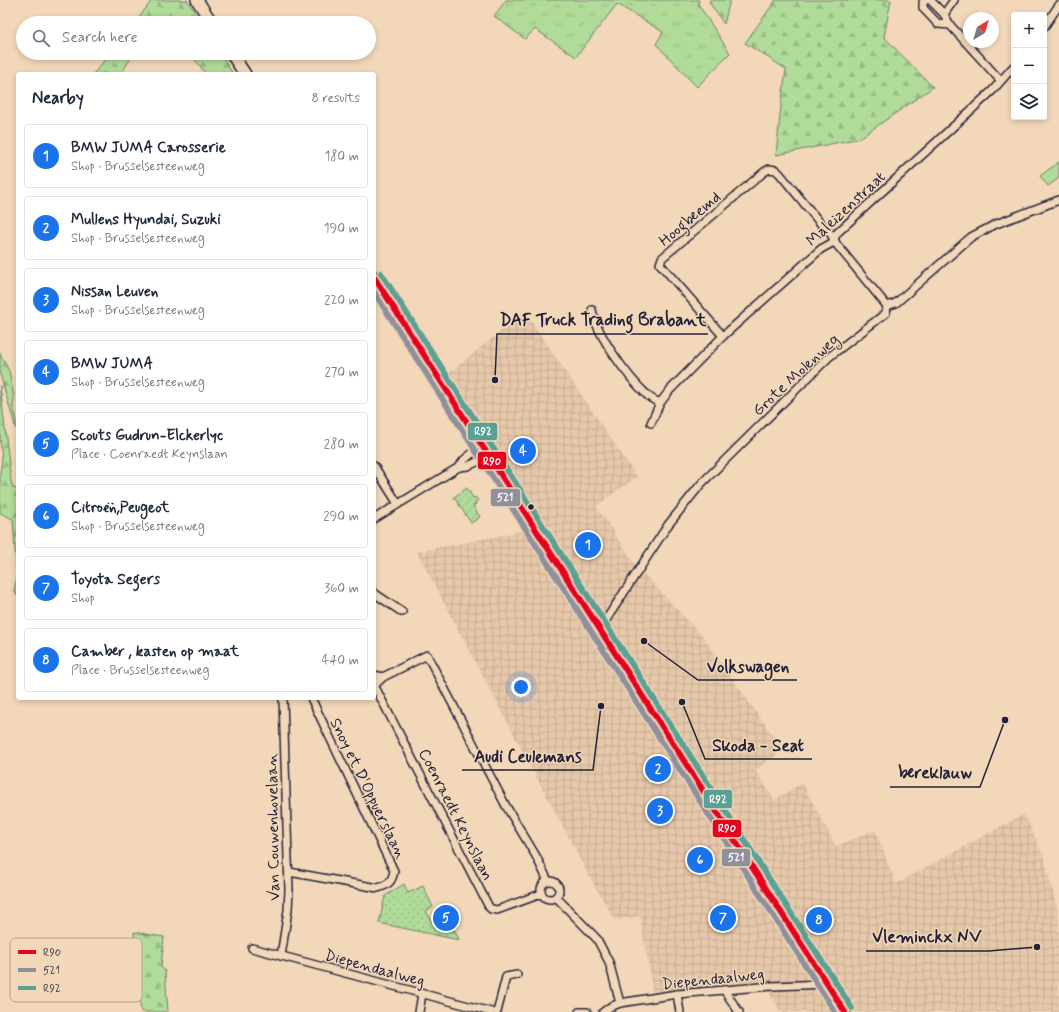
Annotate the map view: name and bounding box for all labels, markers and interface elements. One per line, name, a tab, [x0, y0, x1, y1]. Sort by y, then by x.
north arrow	[963, 12, 999, 48]
map controls	[1011, 12, 1047, 120]
button: +	[1011, 12, 1047, 48]
search box	[16, 16, 376, 60]
icon: search	[30, 27, 52, 49]
text: Search here	[62, 28, 138, 48]
button: −	[1011, 48, 1047, 84]
button: layers	[1011, 84, 1047, 120]
text: Nearby	[32, 87, 84, 109]
text: 8 results	[312, 90, 360, 107]
text: BMW JUMA Carosserie	[71, 138, 226, 158]
text: 1	[43, 148, 49, 165]
text: 180 m	[324, 148, 359, 165]
text: Shop · Brusselsesteenweg	[71, 158, 205, 175]
street label: Maleizenstraat	[802, 167, 890, 251]
street label: Hoogbeemd	[654, 187, 726, 252]
text: Mullens Hyundai, Suzuki	[71, 210, 221, 230]
text: 2	[43, 220, 49, 237]
text: 190 m	[324, 220, 359, 237]
text: Shop · Brusselsesteenweg	[71, 230, 205, 247]
text: Nissan Leuven	[71, 282, 158, 302]
text: 3	[43, 292, 49, 309]
text: 220 m	[324, 292, 359, 309]
text: Shop · Brusselsesteenweg	[71, 302, 205, 319]
callout: DAF Truck Trading Brabant	[497, 305, 708, 334]
text: DAF Truck Trading Brabant	[500, 309, 707, 334]
street label: Grote Molenweg	[748, 329, 845, 421]
text: BMW JUMA	[71, 354, 153, 374]
text: 4	[42, 364, 50, 381]
text: 270 m	[324, 364, 359, 381]
text: Shop · Brusselsesteenweg	[71, 374, 205, 391]
line badge: R92	[467, 422, 498, 441]
text: R92	[474, 425, 492, 439]
text: Scouts Gudrun-Elckerlyc	[71, 426, 223, 446]
text: 5	[42, 436, 50, 453]
text: 280 m	[324, 436, 359, 453]
pin: 4	[510, 436, 536, 466]
text: Place · Coenraedt Keynslaan	[71, 446, 228, 463]
line badge: R90	[477, 451, 507, 470]
text: R90	[483, 455, 501, 469]
line badge: 521	[490, 488, 521, 507]
text: 521	[497, 491, 513, 505]
text: Citroën,Peugeot	[71, 498, 169, 518]
unlabelled marker	[526, 502, 536, 512]
text: 6	[43, 508, 49, 525]
text: 290 m	[323, 508, 359, 525]
text: Shop · Brusselsesteenweg	[71, 518, 205, 535]
pin: 1	[575, 530, 601, 560]
text: Toyota Segers	[71, 570, 160, 590]
text: 7	[42, 580, 50, 597]
text: 360 m	[324, 580, 359, 597]
text: Shop	[71, 590, 95, 607]
text: Camber , kasten op maat	[71, 642, 239, 662]
callout: Volkswagen	[698, 651, 797, 680]
text: 8	[42, 652, 50, 669]
text: 440 m	[322, 652, 359, 669]
text: Volkswagen	[707, 656, 790, 681]
text: Place · Brusselsesteenweg	[71, 662, 210, 679]
your location	[511, 677, 531, 697]
street label: Snoy et D'Oppuerslaan	[324, 715, 411, 863]
callout: Skoda - Seat	[705, 730, 812, 759]
text: Skoda - Seat	[712, 735, 804, 757]
callout: Audi Ceulemans	[462, 741, 593, 770]
street label: Coenraedt Keynslaan	[413, 745, 498, 884]
text: Audi Ceulemans	[474, 746, 582, 768]
street label: Van Couwenhovelaan	[262, 753, 285, 901]
pin: 2	[645, 754, 671, 784]
callout: bereklauw	[890, 758, 980, 787]
text: bereklauw	[898, 762, 972, 784]
line badge: R92	[703, 789, 733, 809]
text: R92	[709, 793, 727, 807]
pin: 3	[647, 796, 673, 826]
line badge: R90	[712, 819, 742, 838]
text: R90	[718, 822, 736, 836]
pin: 6	[687, 845, 713, 875]
line badge: 521	[721, 848, 751, 867]
text: 521	[728, 851, 744, 865]
pin: 5	[433, 903, 459, 933]
pin: 7	[710, 903, 736, 933]
pin: 8	[806, 905, 832, 935]
callout: Vleminckx NV	[866, 922, 989, 951]
text: Vleminckx NV	[872, 926, 982, 948]
legend	[10, 938, 142, 1002]
street label: Diependaalweg	[322, 945, 427, 992]
text: R90	[43, 946, 61, 960]
text: 521	[43, 964, 60, 978]
street label: Diependaalweg	[661, 964, 765, 995]
text: R92	[43, 982, 61, 996]

